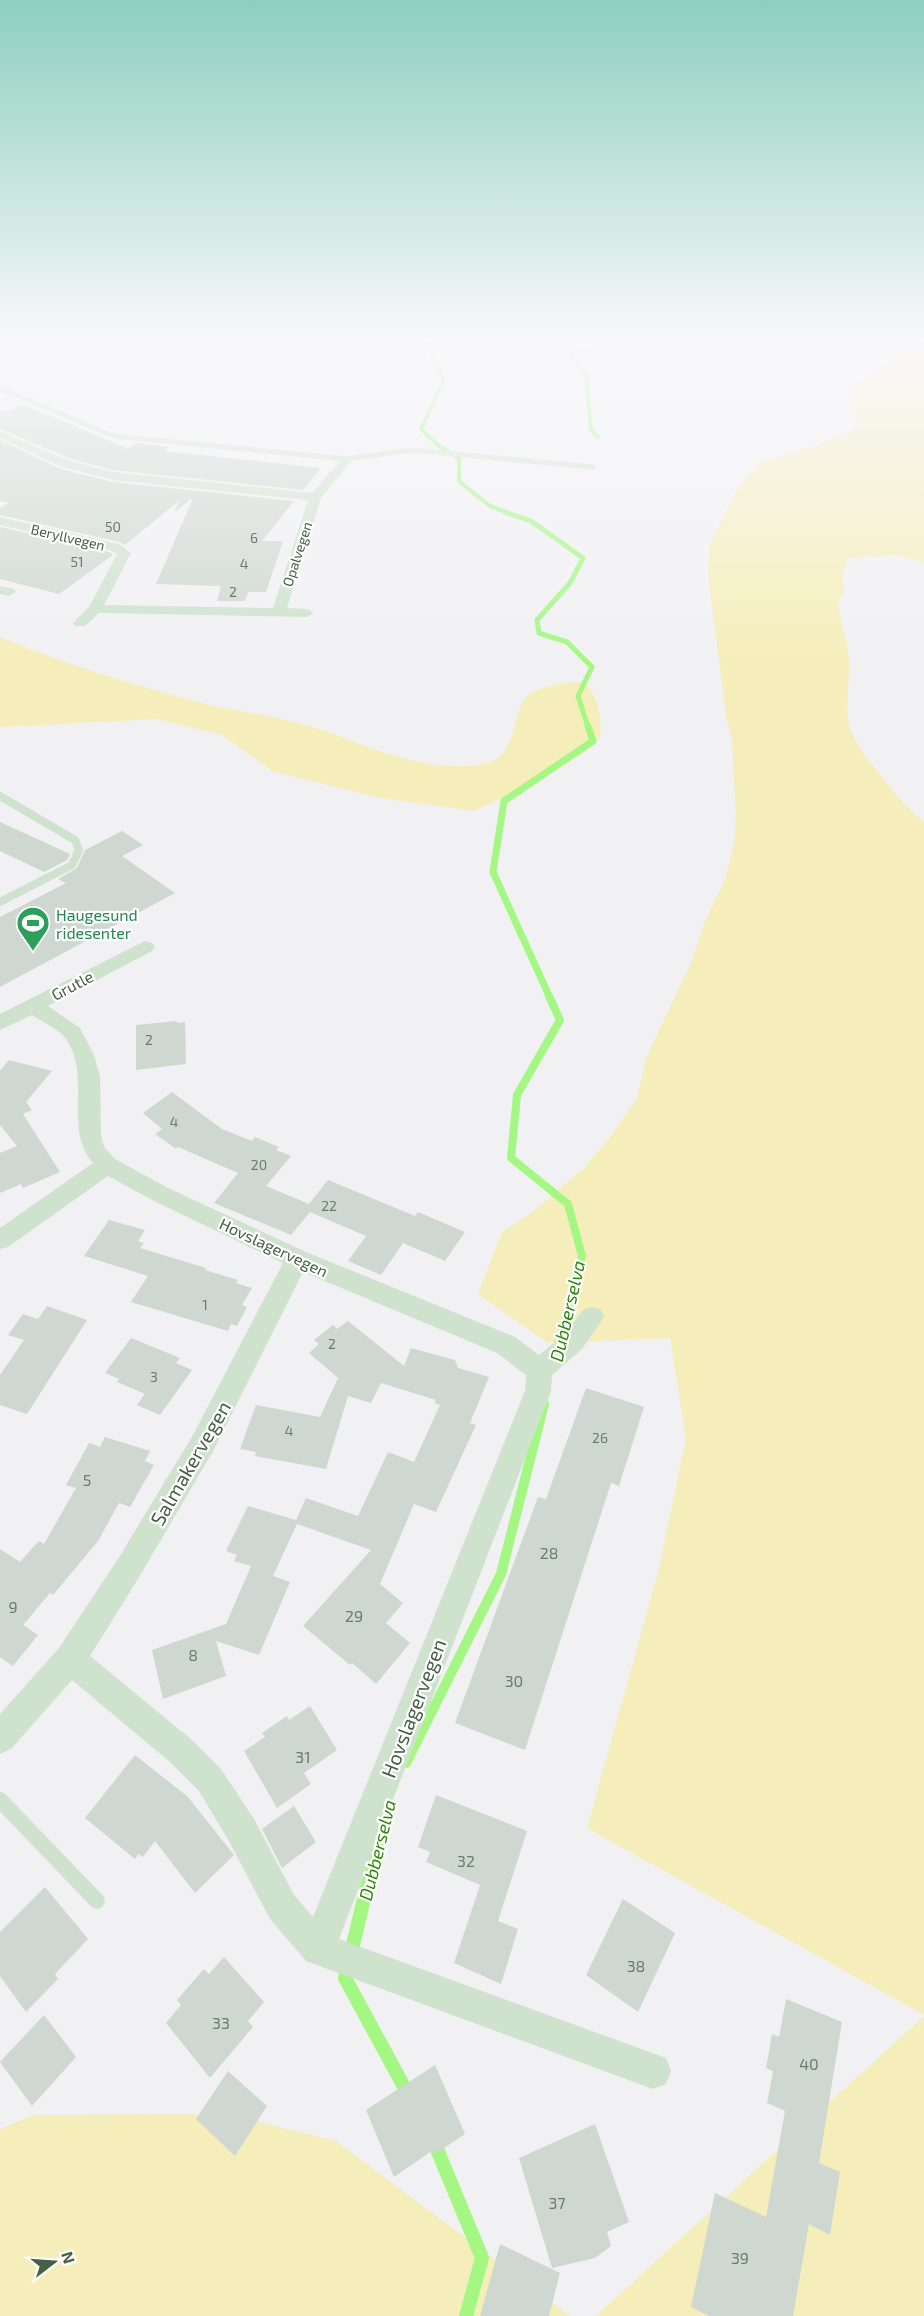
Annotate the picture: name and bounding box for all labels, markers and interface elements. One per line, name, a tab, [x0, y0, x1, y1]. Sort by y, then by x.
house number: 50	[105, 518, 121, 535]
street label: Opalvegen	[279, 519, 315, 589]
street label: Beryllvegen	[29, 520, 107, 554]
house number: 6	[250, 529, 258, 546]
house number: 51	[70, 553, 84, 570]
house number: 4	[240, 555, 248, 572]
house number: 2	[229, 583, 237, 600]
sports icon: Haugesund ridesenter	[15, 905, 51, 952]
place label: Haugesund ridesenter	[56, 905, 138, 942]
street label: Grutle	[48, 966, 96, 1004]
house number: 2	[145, 1031, 153, 1048]
house number: 4	[170, 1113, 178, 1130]
house number: 20	[251, 1156, 267, 1173]
house number: 22	[321, 1197, 337, 1214]
street label: Hovslagervegen	[217, 1214, 331, 1280]
water label: Dubberselva	[545, 1258, 589, 1364]
house number: 1	[202, 1296, 208, 1313]
house number: 2	[328, 1335, 336, 1352]
house number: 3	[150, 1368, 158, 1385]
street label: Salmakervegen	[145, 1396, 235, 1530]
house number: 4	[285, 1422, 293, 1439]
house number: 26	[592, 1429, 608, 1446]
house number: 5	[83, 1470, 91, 1489]
house number: 28	[540, 1543, 558, 1562]
house number: 9	[8, 1597, 18, 1616]
house number: 29	[345, 1606, 363, 1625]
street label: Hovslagervegen	[375, 1635, 451, 1781]
house number: 8	[188, 1645, 198, 1664]
house number: 30	[505, 1671, 523, 1690]
house number: 31	[295, 1747, 311, 1766]
water label: Dubberselva	[354, 1797, 400, 1903]
house number: 32	[457, 1851, 475, 1870]
house number: 38	[627, 1956, 645, 1975]
house number: 33	[212, 2013, 230, 2032]
house number: 40	[799, 2054, 819, 2073]
house number: 37	[548, 2193, 566, 2212]
north arrow	[24, 2232, 84, 2292]
house number: 39	[731, 2248, 749, 2267]
text: N	[58, 2249, 80, 2266]

